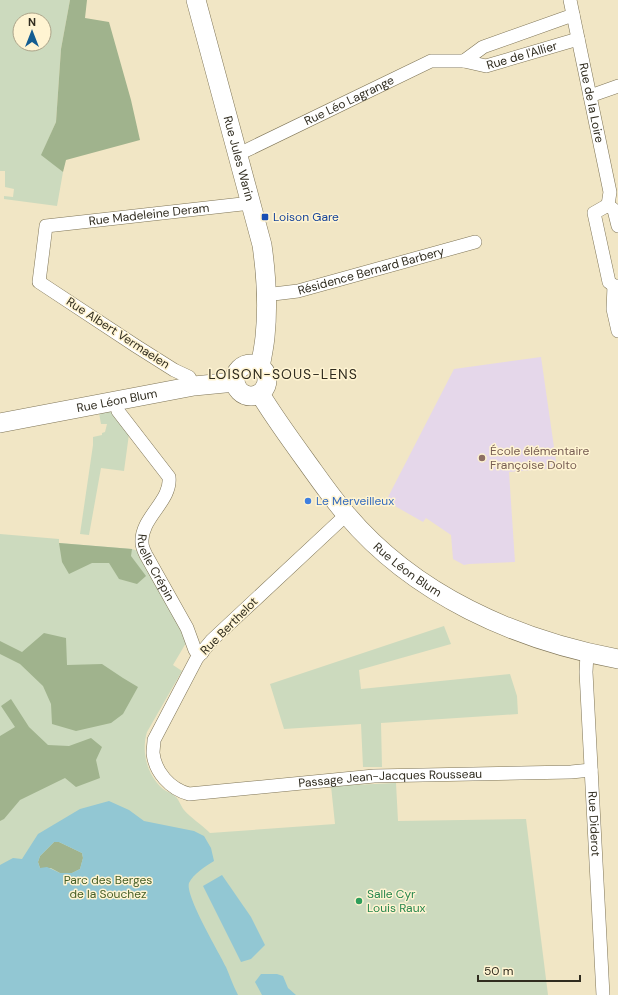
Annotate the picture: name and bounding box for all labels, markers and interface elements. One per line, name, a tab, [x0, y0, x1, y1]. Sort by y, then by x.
north arrow	[12, 12, 52, 52]
text: N	[28, 15, 36, 29]
street label: Rue de l'Allier	[485, 37, 560, 73]
street label: Rue de la Loire	[575, 61, 608, 144]
street label: Rue Léo Lagrange	[302, 72, 397, 129]
street label: Rue Jules Warin	[220, 114, 258, 203]
street label: Rue Madeleine Deram	[88, 200, 210, 229]
place label: Loison Gare	[273, 209, 339, 225]
marker: Loison Gare	[260, 212, 270, 222]
street label: Résidence Bernard Barbery	[296, 243, 446, 299]
street label: Rue Albert Vermaelen	[63, 294, 173, 373]
district label: LOISON-SOUS-LENS	[208, 365, 358, 383]
street label: Rue Léon Blum	[75, 385, 159, 416]
place label: École élémentaire Françoise Dolto	[490, 443, 589, 473]
marker: École élémentaire Françoise Dolto	[477, 453, 487, 463]
place label: Le Merveilleux	[316, 493, 394, 509]
marker: Le Merveilleux	[303, 496, 313, 506]
street label: Ruelle Crépin	[134, 533, 178, 604]
street label: Rue Léon Blum	[370, 539, 445, 601]
street label: Rue Berthelot	[197, 594, 261, 658]
street label: Passage Jean-Jacques Rousseau	[298, 766, 482, 791]
street label: Rue Diderot	[584, 791, 604, 857]
park label: Parc des Berges de la Souchez	[64, 872, 152, 902]
place label: Salle Cyr Louis Raux	[367, 886, 426, 916]
marker: Salle Cyr Louis Raux	[354, 896, 364, 906]
scale bar	[478, 957, 580, 983]
text: 50 m	[484, 963, 513, 979]

